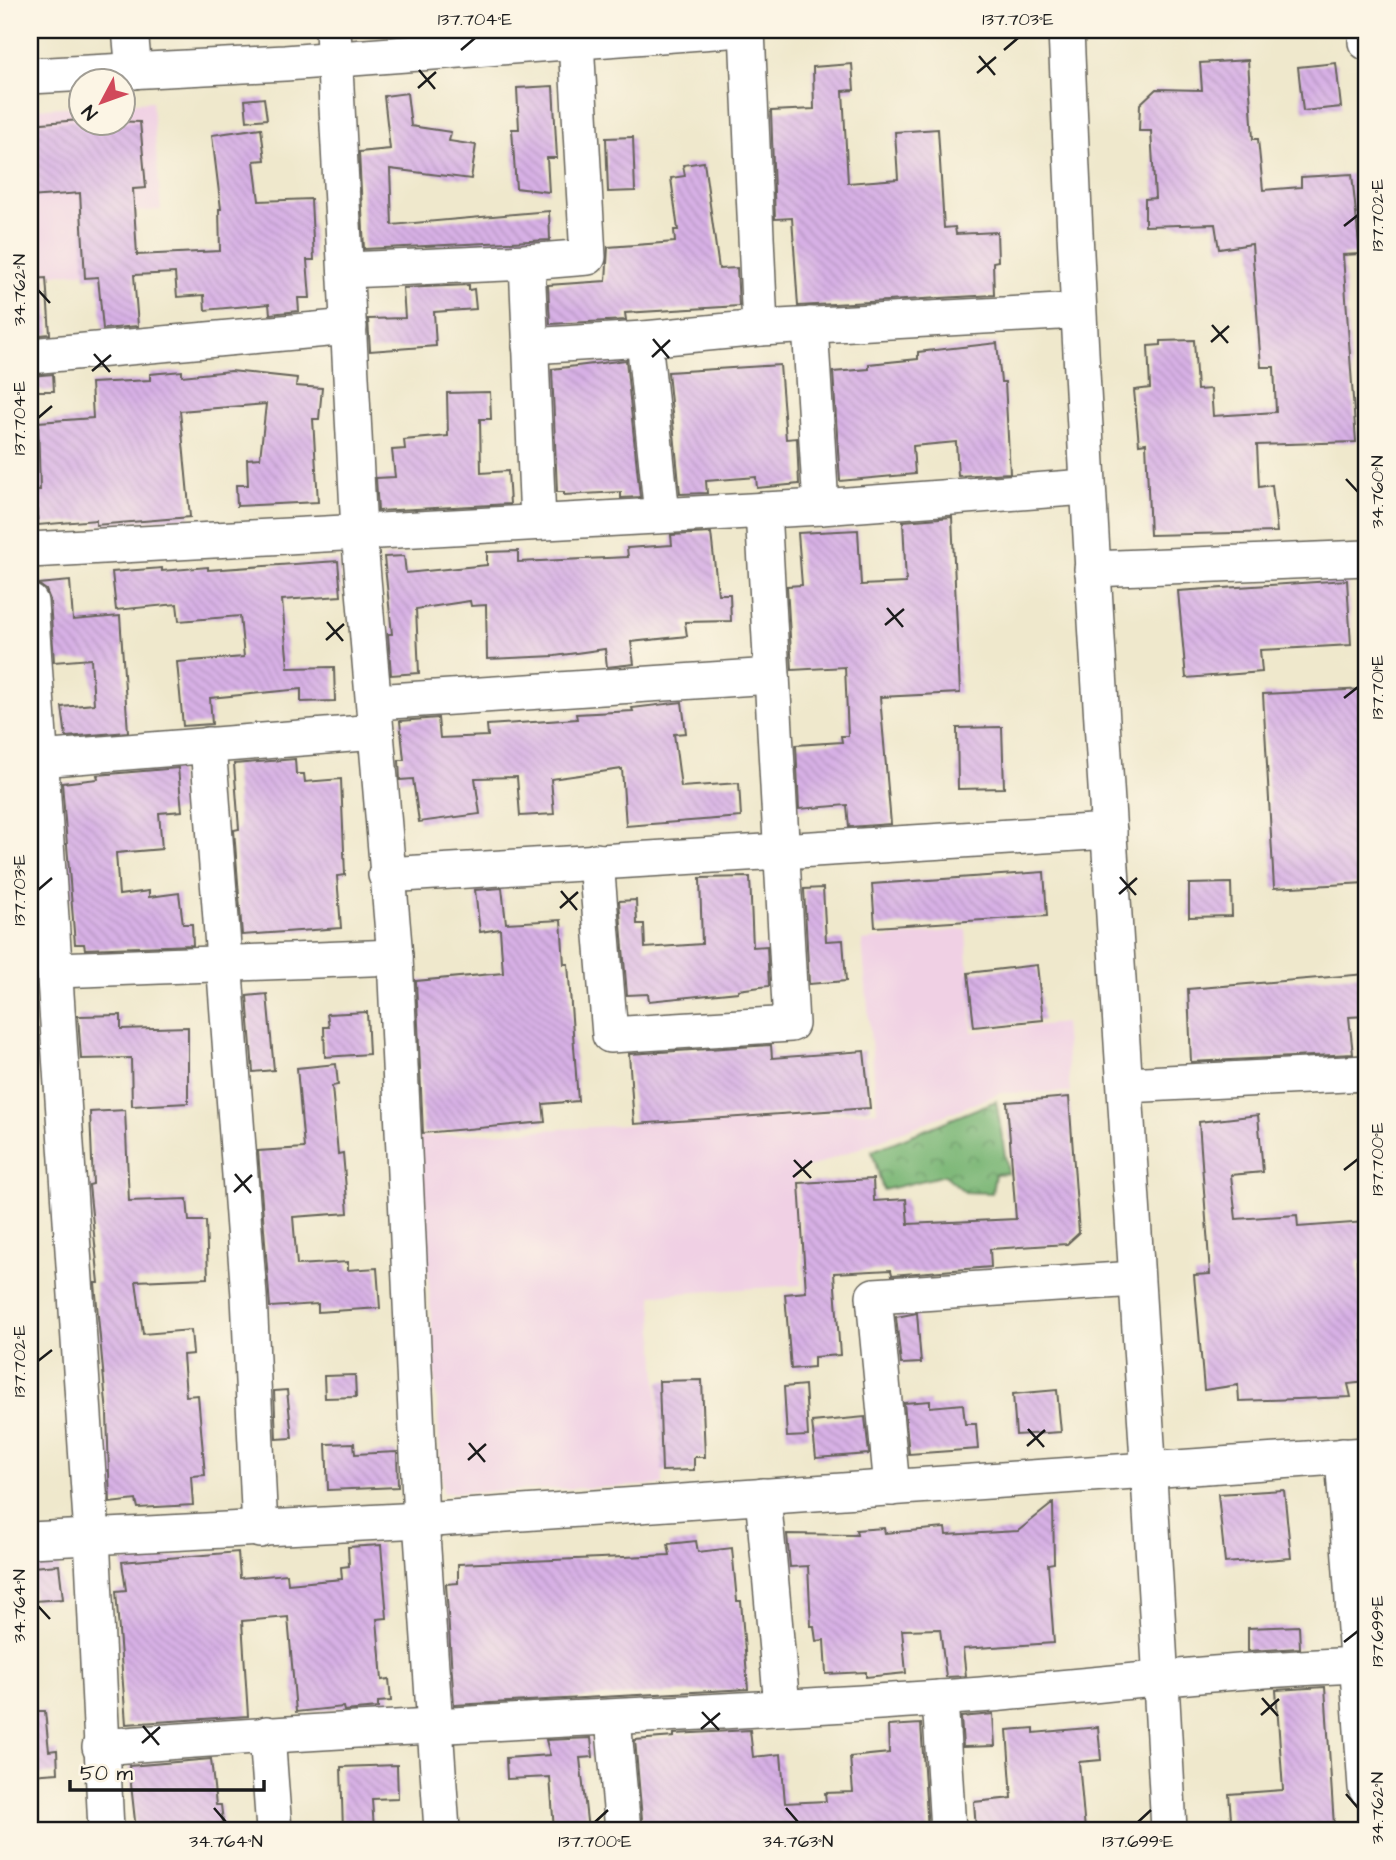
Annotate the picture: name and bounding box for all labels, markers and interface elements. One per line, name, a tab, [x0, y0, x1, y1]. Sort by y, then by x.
text: 137.704°E	[438, 7, 513, 32]
text: 137.703°E	[982, 7, 1054, 32]
north arrow	[66, 66, 136, 136]
text: N	[76, 99, 104, 126]
text: 137.702°E	[1365, 178, 1390, 251]
text: 34.762°N	[7, 254, 32, 326]
text: 137.704°E	[7, 380, 32, 455]
text: 34.760°N	[1365, 456, 1390, 528]
text: 137.701°E	[1365, 654, 1390, 719]
text: 137.703°E	[7, 854, 32, 926]
text: 137.700°E	[1365, 1122, 1390, 1196]
text: 137.702°E	[7, 1324, 32, 1397]
text: 34.764°N	[7, 1569, 32, 1643]
text: 137.699°E	[1365, 1595, 1390, 1667]
scale bar	[70, 1748, 264, 1792]
text: 50 m	[80, 1759, 134, 1788]
text: 34.762°N	[1365, 1772, 1390, 1844]
text: 34.764°N	[189, 1829, 263, 1854]
text: 137.700°E	[558, 1829, 632, 1854]
text: 34.763°N	[763, 1829, 833, 1854]
text: 137.699°E	[1102, 1829, 1174, 1854]

